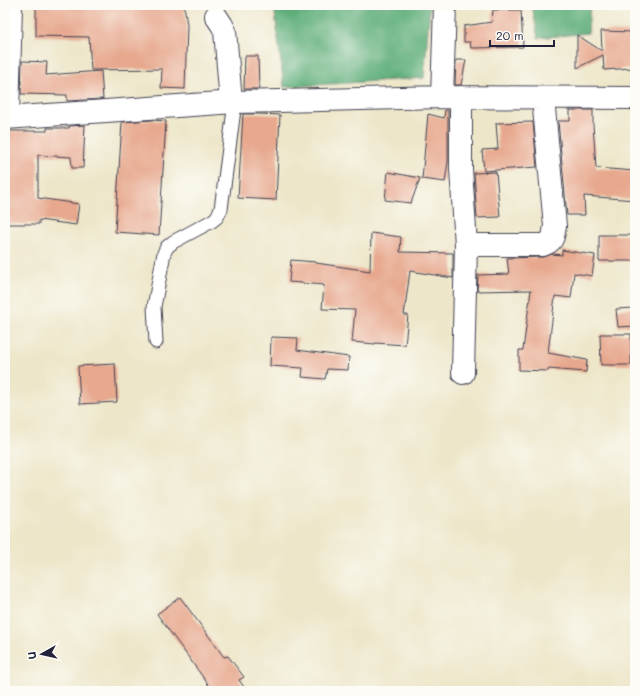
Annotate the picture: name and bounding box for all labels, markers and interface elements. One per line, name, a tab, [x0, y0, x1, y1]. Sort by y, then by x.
scale bar	[490, 22, 554, 48]
text: 20 m	[496, 27, 524, 43]
north arrow	[22, 634, 62, 674]
text: U	[24, 651, 40, 660]

